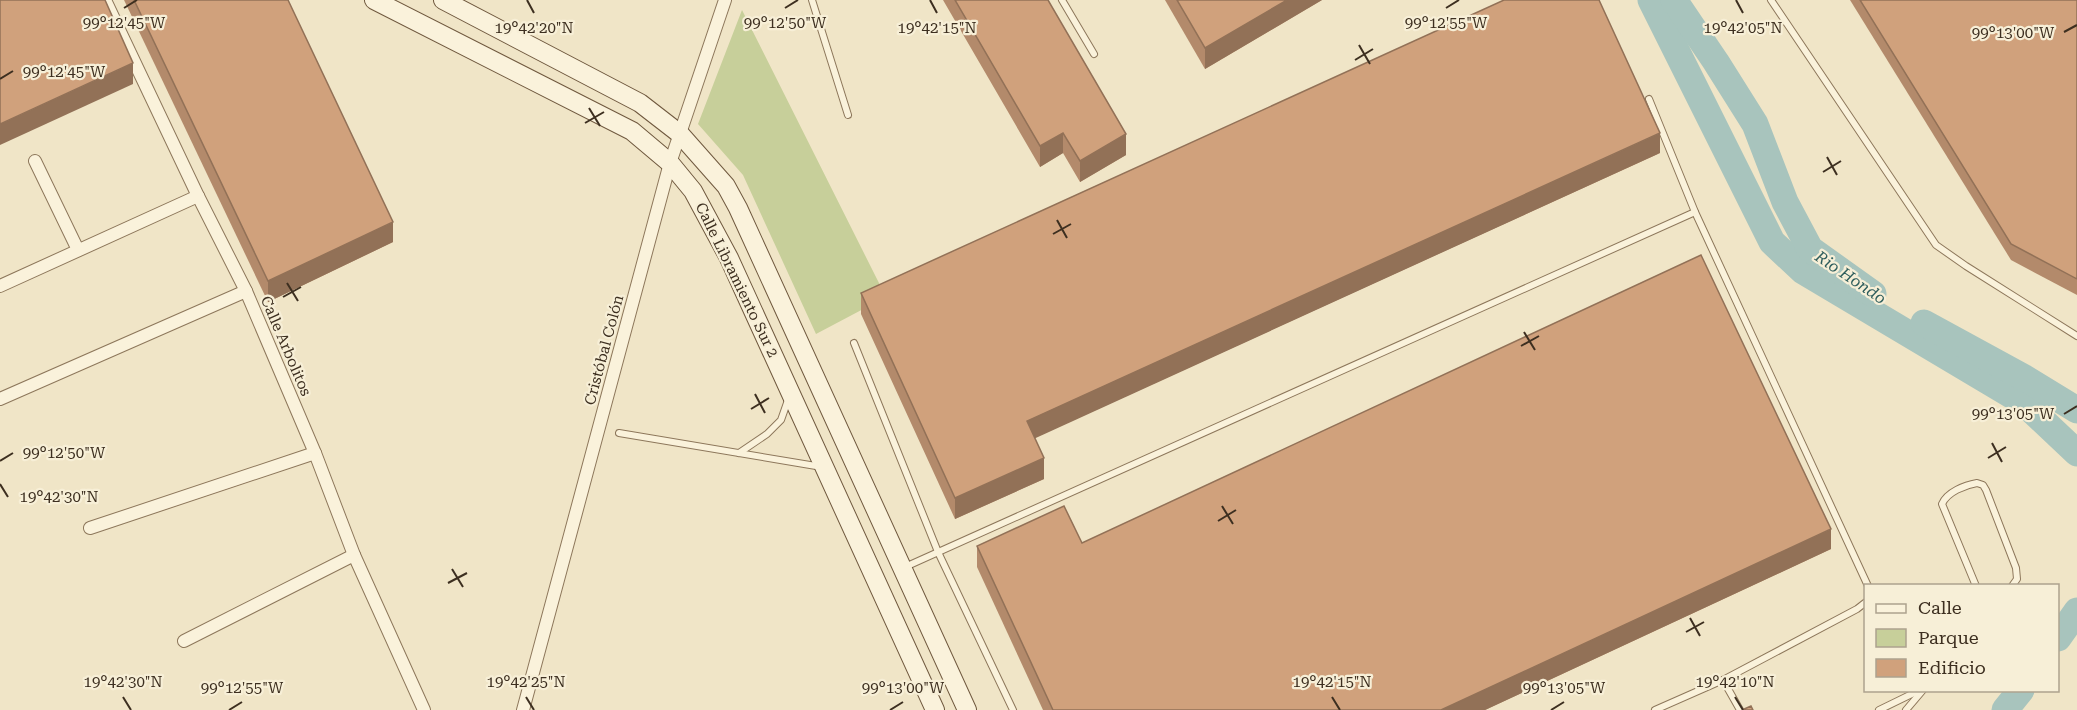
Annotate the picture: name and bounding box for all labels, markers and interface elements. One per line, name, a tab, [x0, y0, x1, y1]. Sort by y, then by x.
text: 99°12'45"W	[83, 14, 166, 32]
text: 99°12'50"W	[744, 14, 827, 32]
text: 99°12'55"W	[1405, 14, 1488, 32]
text: 19°42'20"N	[494, 19, 574, 37]
text: 19°42'15"N	[897, 19, 977, 37]
text: 19°42'05"N	[1703, 19, 1783, 37]
text: 99°13'00"W	[1972, 24, 2055, 42]
text: 99°12'45"W	[23, 63, 106, 81]
street label: Calle Libramiento Sur 2	[692, 200, 782, 360]
water label: Rio Hondo	[1811, 246, 1890, 308]
street label: Calle Arbolitos	[257, 293, 315, 399]
street label: Cristóbal Colón	[581, 293, 627, 407]
text: 99°13'05"W	[1972, 405, 2055, 423]
text: 99°12'50"W	[23, 444, 106, 462]
text: 19°42'30"N	[19, 488, 99, 506]
legend	[1864, 584, 2059, 692]
text: Calle	[1918, 597, 1962, 618]
text: Parque	[1918, 627, 1979, 648]
text: Edificio	[1918, 657, 1986, 678]
text: 19°42'30"N	[83, 673, 163, 691]
text: 19°42'25"N	[486, 673, 566, 691]
text: 19°42'15"N	[1292, 673, 1372, 691]
text: 19°42'10"N	[1695, 673, 1775, 691]
text: 99°12'55"W	[201, 679, 284, 697]
text: 99°13'00"W	[862, 679, 945, 697]
text: 99°13'05"W	[1523, 679, 1606, 697]

